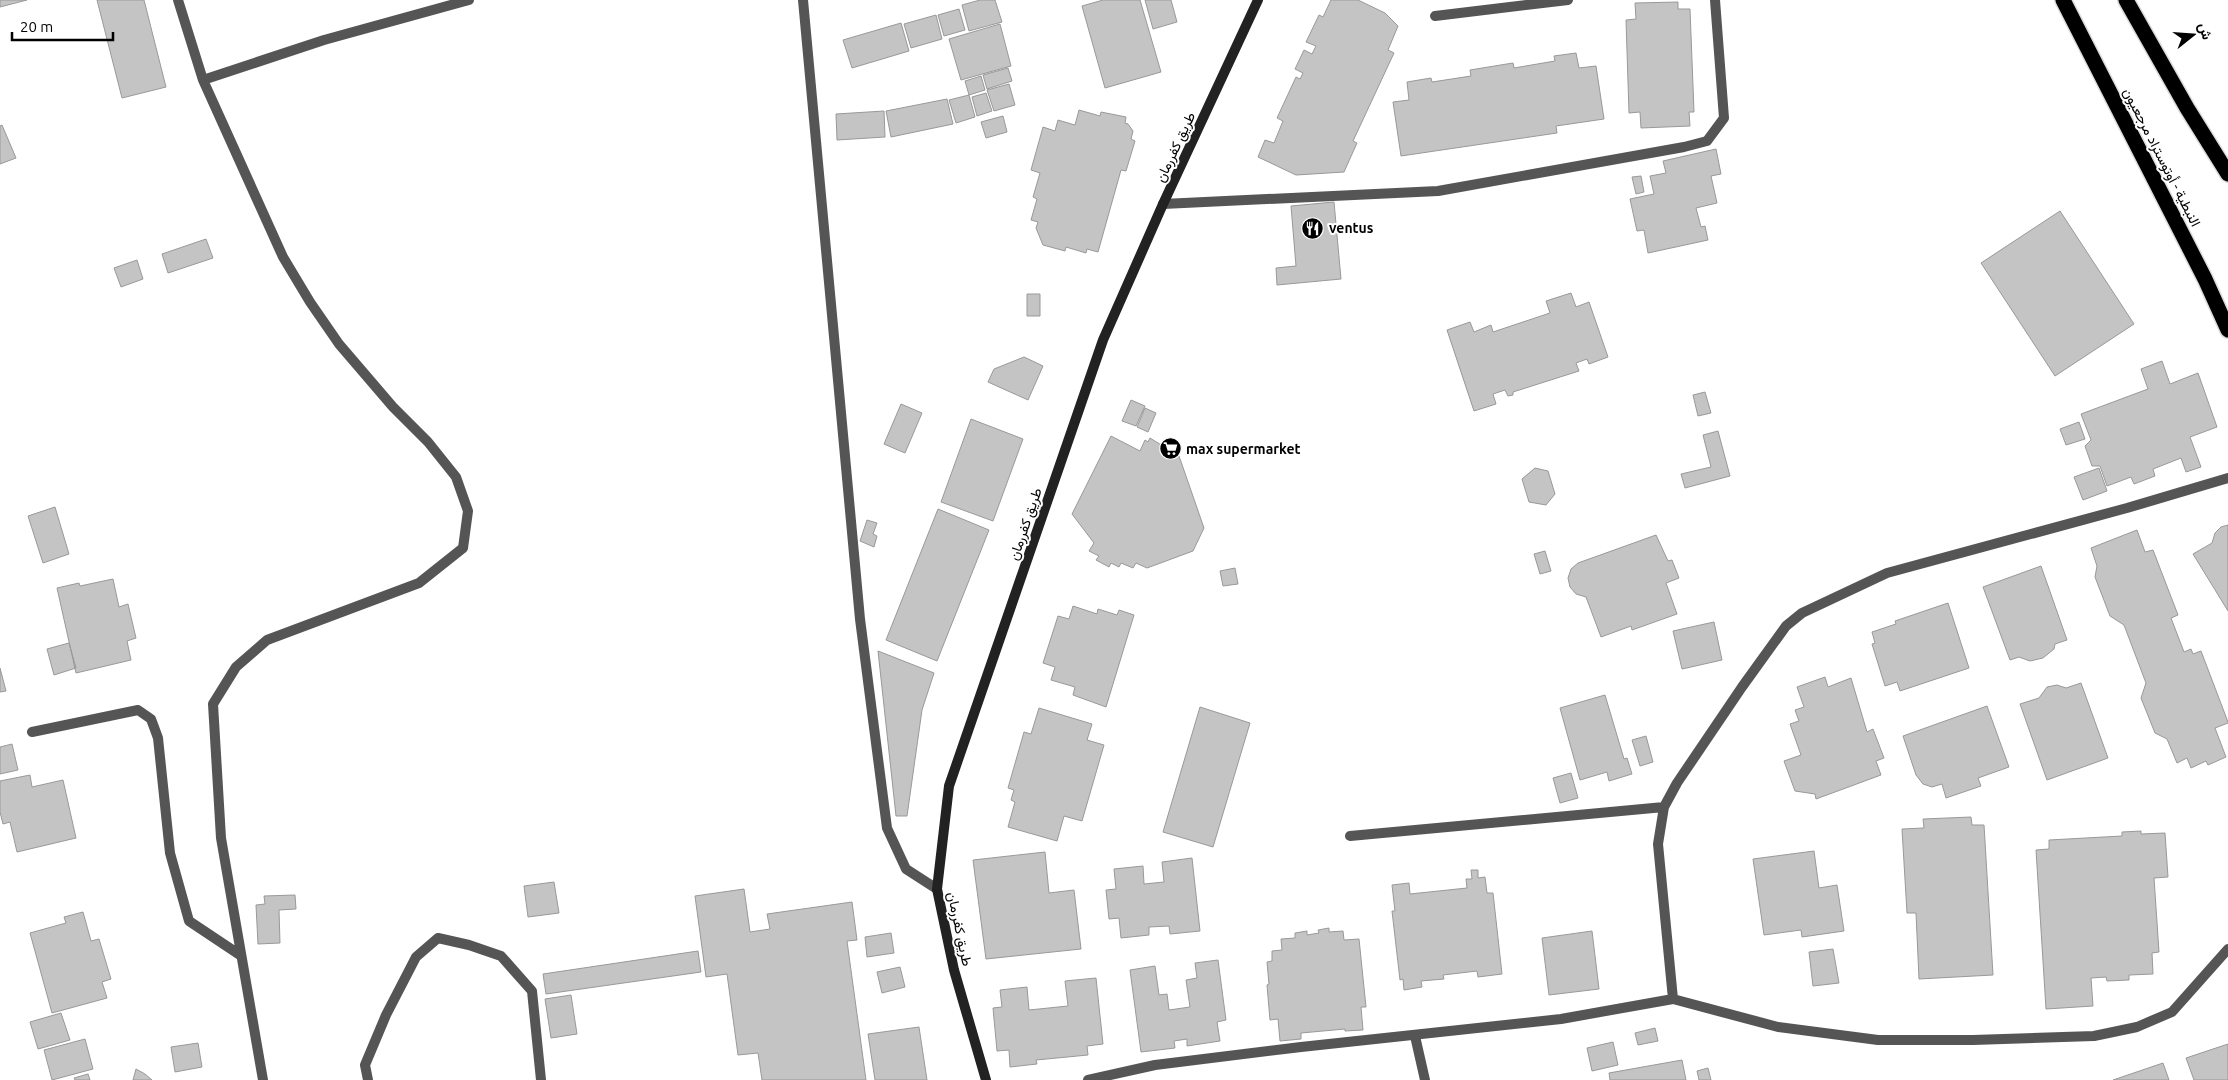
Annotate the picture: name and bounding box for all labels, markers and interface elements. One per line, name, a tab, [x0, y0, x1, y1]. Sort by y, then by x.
scale bar	[12, 10, 114, 42]
north arrow	[2168, 10, 2218, 60]
text: 20 m	[20, 18, 53, 35]
text: ش	[2194, 21, 2216, 42]
street label: النبطية - أوتوستراد مرجعيون	[2119, 85, 2204, 229]
street label: طريق كفررمان	[1152, 109, 1199, 185]
restaurant icon: ventus	[1301, 216, 1325, 240]
place label: ventus	[1329, 220, 1374, 236]
supermarket icon: max supermarket	[1158, 437, 1182, 461]
place label: max supermarket	[1186, 441, 1301, 457]
street label: طريق كفررمان	[1005, 486, 1046, 563]
street label: طريق كفررمان	[943, 890, 976, 968]

